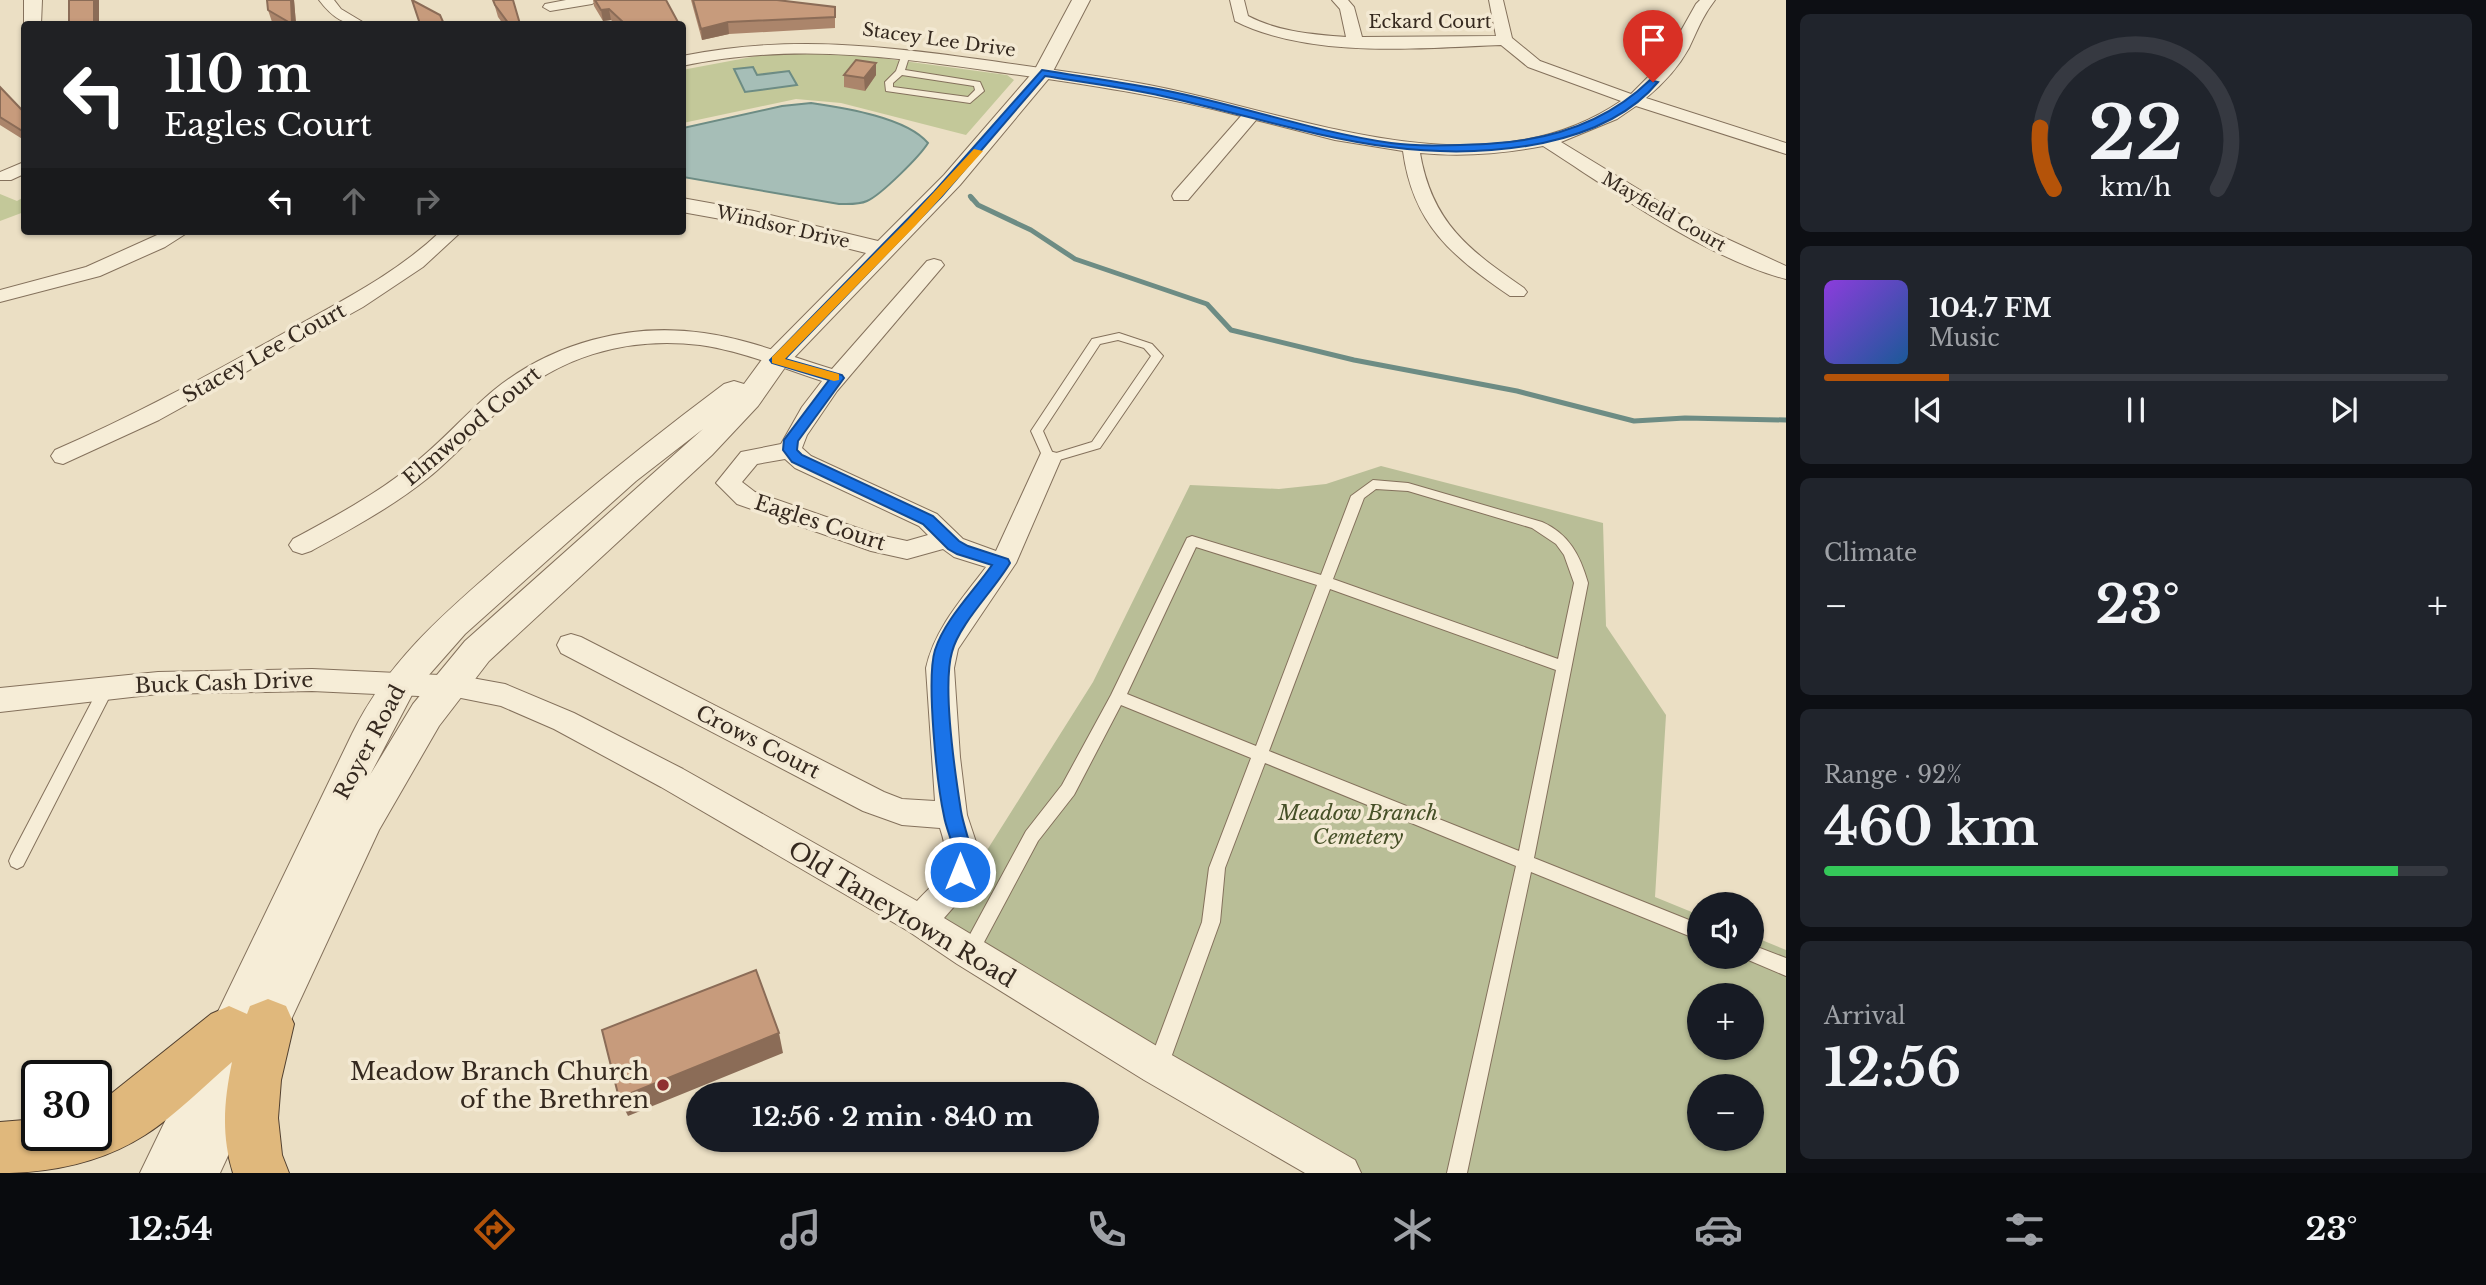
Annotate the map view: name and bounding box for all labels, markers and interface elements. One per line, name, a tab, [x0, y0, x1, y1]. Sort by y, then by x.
pin	[1623, 10, 1683, 82]
street label: Eckard Court	[1368, 11, 1492, 33]
street label: Stacey Lee Drive	[861, 18, 1017, 62]
icon: arrive	[1634, 21, 1672, 59]
text: 110 m	[164, 44, 311, 105]
icon: left	[49, 49, 140, 140]
text: 22	[2089, 88, 2183, 179]
text: Eagles Court	[164, 105, 372, 145]
street label: Mayfield Court	[1598, 168, 1730, 257]
text: km/h	[2101, 172, 2171, 203]
icon: left	[262, 182, 300, 220]
icon: ahead	[335, 182, 373, 220]
icon: right	[408, 182, 446, 220]
street label: Windsor Drive	[713, 201, 852, 253]
text: 104.7 FM	[1929, 292, 2052, 324]
street label: Stacey Lee Court	[178, 297, 350, 409]
text: Music	[1929, 324, 2000, 352]
street label: Elmwood Court	[398, 361, 546, 491]
icon: previous	[1909, 391, 1947, 429]
icon: pause	[2117, 391, 2155, 429]
icon: next	[2325, 391, 2363, 429]
street label: Eagles Court	[751, 490, 889, 556]
text: Climate	[1824, 539, 1917, 567]
text: 23°	[2095, 573, 2180, 637]
text: −	[1824, 582, 1848, 629]
text: +	[2427, 582, 2448, 629]
street label: Buck Cash Drive	[134, 667, 314, 699]
street label: Royer Road	[329, 680, 411, 804]
street label: Crows Court	[692, 700, 824, 784]
text: Range · 92%	[1824, 761, 1962, 789]
text: 460 km	[1824, 795, 2039, 859]
park label: Meadow Branch Cemetery	[1277, 800, 1438, 850]
street label: Old Taneytown Road	[783, 835, 1021, 993]
position arrow	[923, 835, 997, 909]
map controls	[1687, 892, 1764, 1151]
button: sound	[1687, 892, 1764, 969]
button: +	[1687, 983, 1764, 1060]
text: Arrival	[1824, 1002, 1905, 1030]
text: 12:56	[1824, 1036, 1961, 1100]
place label: Meadow Branch Church of the Brethren	[350, 1057, 649, 1114]
speed limit sign: 30	[21, 1060, 112, 1151]
button: −	[1687, 1074, 1764, 1151]
marker: Meadow Branch Church of the Brethren	[655, 1077, 671, 1093]
text: 12:56 · 2 min · 840 m	[752, 1101, 1033, 1133]
icon: directions	[470, 1205, 519, 1254]
icon: music	[776, 1205, 825, 1254]
icon: phone	[1082, 1205, 1131, 1254]
icon: climate	[1388, 1205, 1437, 1254]
icon: car	[1694, 1205, 1743, 1254]
icon: filters	[2000, 1205, 2049, 1254]
text: 12:54	[128, 1209, 213, 1249]
text: 23°	[2306, 1209, 2357, 1249]

